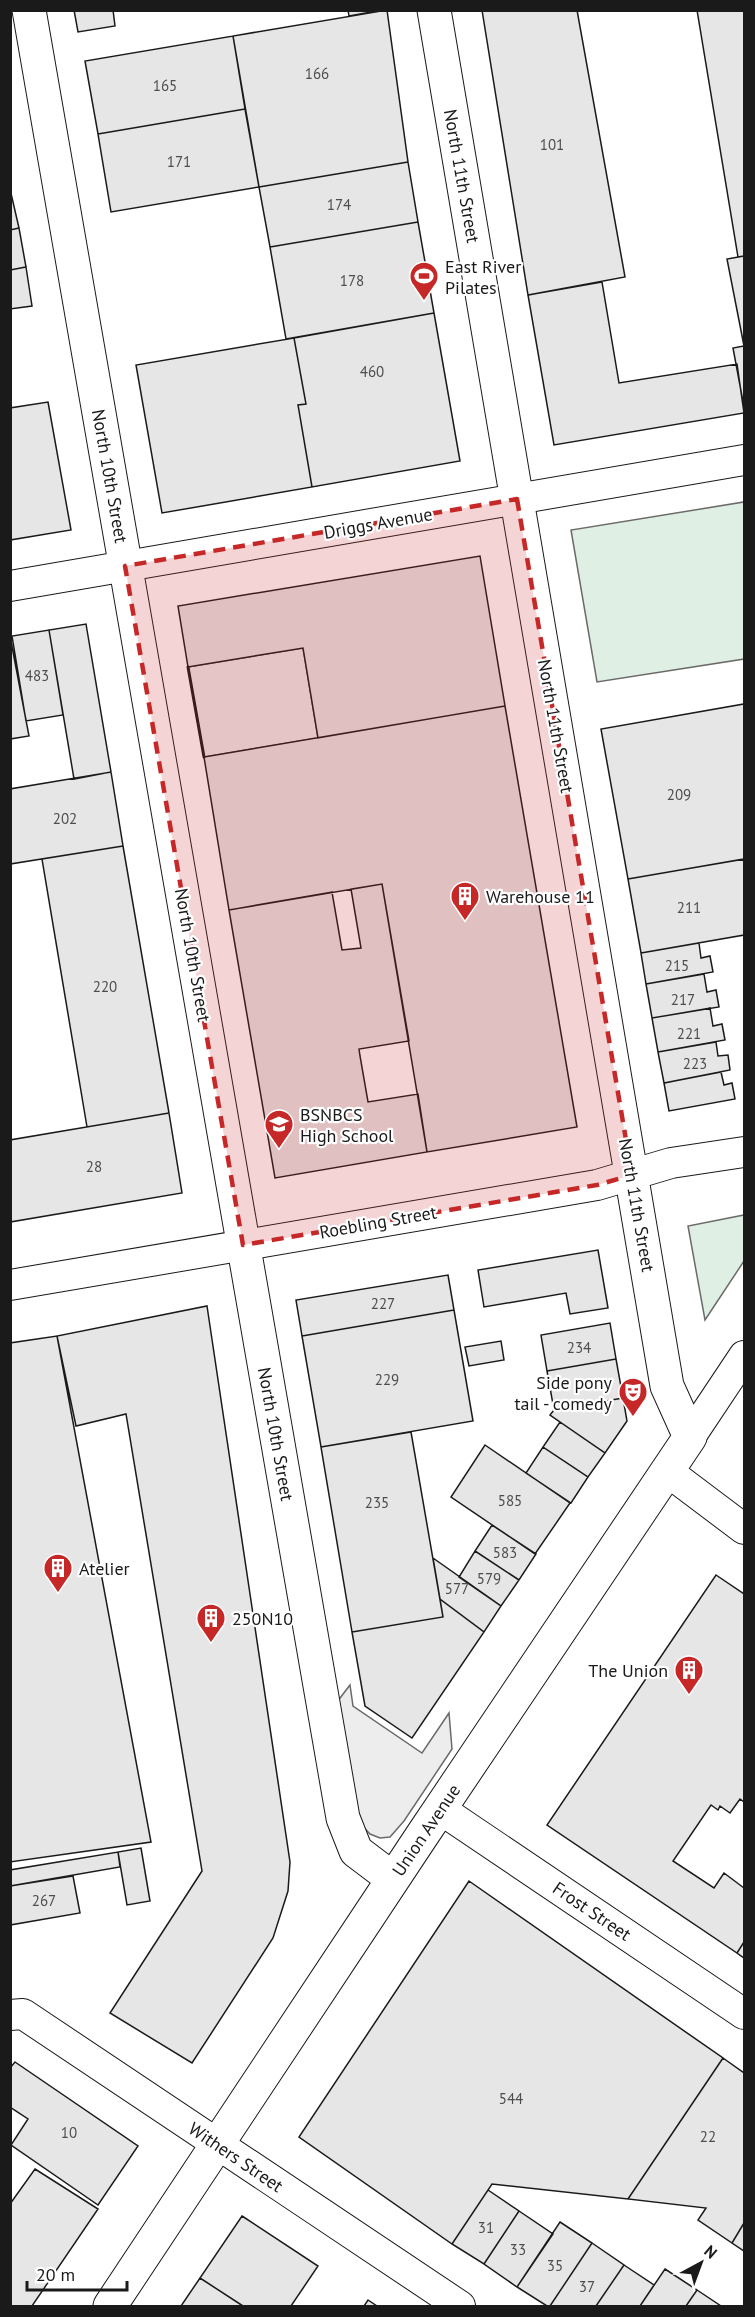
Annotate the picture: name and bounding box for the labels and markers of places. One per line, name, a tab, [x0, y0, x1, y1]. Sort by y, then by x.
place label: East River Pilates	[445, 255, 521, 299]
sports icon: East River Pilates	[408, 260, 440, 302]
building icon: Warehouse 11	[449, 880, 481, 922]
place label: Warehouse 11	[486, 885, 595, 908]
place label: BSNBCS High School	[300, 1103, 394, 1147]
school or university icon: BSNBCS High School	[263, 1108, 295, 1150]
place label: Side pony tail - comedy	[514, 1371, 613, 1415]
theatre icon: Side pony tail - comedy	[617, 1376, 649, 1418]
building icon: Atelier	[42, 1552, 74, 1594]
place label: Atelier	[79, 1557, 130, 1580]
building icon: 250N10	[195, 1602, 227, 1644]
place label: 250N10	[232, 1607, 293, 1630]
building icon: The Union	[673, 1654, 705, 1696]
place label: The Union	[588, 1659, 668, 1682]

